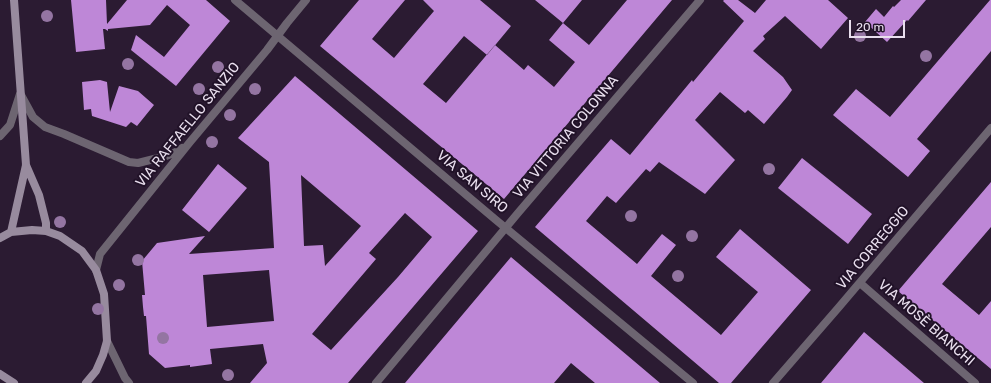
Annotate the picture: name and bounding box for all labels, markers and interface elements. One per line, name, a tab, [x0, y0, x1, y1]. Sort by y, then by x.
scale bar	[851, 12, 907, 38]
text: 20 m	[856, 20, 884, 34]
street label: VIA RAFFAELLO SANZIO	[132, 59, 244, 191]
street label: VIA VITTORIA COLONNA	[510, 72, 622, 202]
street label: VIA SAN SIRO	[433, 147, 511, 217]
street label: VIA CORREGGIO	[833, 203, 913, 293]
street label: VIA MOSÈ BIANCHI	[874, 276, 978, 370]

